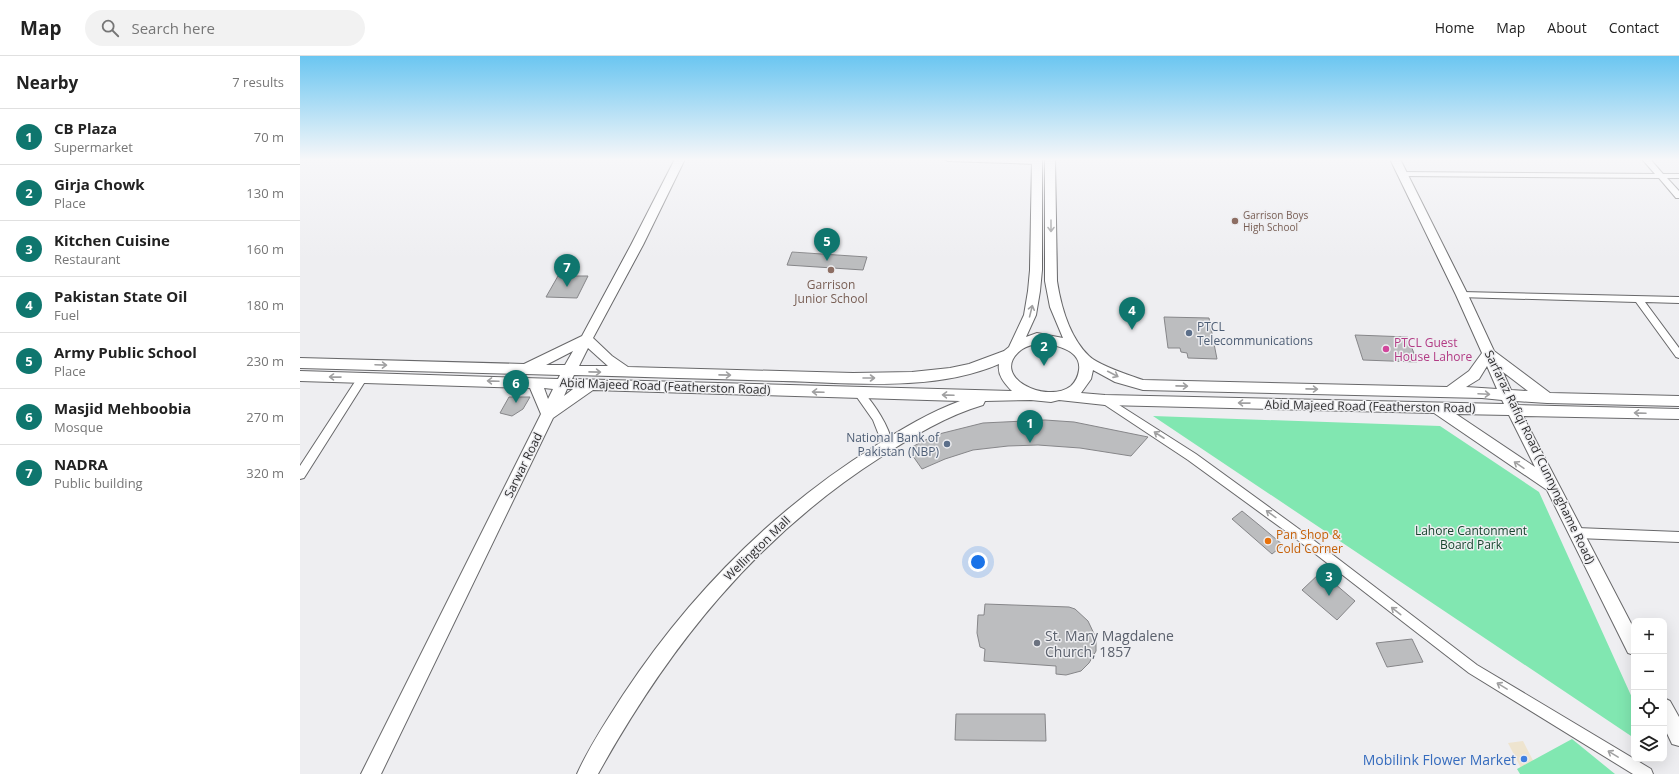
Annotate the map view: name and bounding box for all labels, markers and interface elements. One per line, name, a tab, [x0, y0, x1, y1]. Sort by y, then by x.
search box	[85, 10, 365, 46]
text: Map	[20, 15, 61, 41]
icon: search	[99, 17, 121, 39]
text: Search here	[131, 18, 215, 38]
text: Home	[1435, 18, 1474, 37]
text: Map	[1496, 18, 1525, 37]
text: About	[1547, 18, 1587, 37]
text: Contact	[1609, 18, 1659, 37]
text: Nearby	[16, 71, 78, 94]
text: 7 results	[232, 73, 284, 91]
text: CB Plaza	[54, 118, 117, 138]
text: 1	[25, 128, 33, 146]
text: 70 m	[254, 128, 284, 146]
text: Supermarket	[54, 138, 133, 156]
text: Girja Chowk	[54, 174, 145, 194]
text: 2	[25, 184, 33, 202]
text: 130 m	[246, 184, 284, 202]
text: Place	[54, 194, 86, 212]
place label: Garrison Boys High School	[1243, 208, 1309, 234]
marker: Garrison Boys High School	[1230, 216, 1240, 226]
one-way arrow	[1047, 219, 1054, 232]
pin: 5	[814, 228, 840, 261]
text: Kitchen Cuisine	[54, 230, 170, 250]
text: 3	[25, 240, 33, 258]
text: 160 m	[246, 240, 284, 258]
text: Restaurant	[54, 250, 121, 268]
pin: 7	[554, 254, 580, 287]
marker: Garrison Junior School	[826, 265, 836, 275]
place label: Garrison Junior School	[793, 276, 868, 307]
text: Pakistan State Oil	[54, 286, 187, 306]
text: 4	[25, 296, 33, 314]
text: 180 m	[246, 296, 284, 314]
pin: 4	[1119, 297, 1145, 330]
one-way arrow	[1027, 305, 1035, 318]
text: Fuel	[54, 306, 79, 324]
place label: PTCL Telecommunications	[1197, 318, 1313, 349]
marker: PTCL Telecommunications	[1184, 328, 1194, 338]
pin: 2	[1031, 333, 1057, 366]
place label: PTCL Guest House Lahore	[1394, 334, 1472, 365]
text: Army Public School	[54, 342, 197, 362]
marker: PTCL Guest House Lahore	[1381, 344, 1391, 354]
street label: Sarfaraz Rafiqi Road (Cunnynghame Road)	[1481, 347, 1600, 567]
text: 5	[25, 352, 33, 370]
text: 230 m	[246, 352, 284, 370]
text: Place	[54, 362, 86, 380]
one-way arrow	[374, 362, 387, 369]
one-way arrow	[588, 368, 601, 375]
pin: 6	[503, 370, 529, 403]
one-way arrow	[718, 371, 731, 379]
one-way arrow	[1107, 371, 1119, 379]
one-way arrow	[329, 373, 342, 380]
street label: Abid Majeed Road (Featherston Road)	[559, 374, 771, 398]
one-way arrow	[862, 374, 875, 382]
one-way arrow	[487, 377, 500, 384]
one-way arrow	[1175, 382, 1188, 390]
one-way arrow	[1305, 385, 1318, 392]
one-way arrow	[812, 388, 825, 395]
one-way arrow	[1477, 390, 1490, 397]
one-way arrow	[942, 392, 955, 399]
street label: Abid Majeed Road (Featherston Road)	[1264, 396, 1476, 416]
text: Masjid Mehboobia	[54, 398, 191, 418]
one-way arrow	[1238, 400, 1251, 407]
text: 6	[25, 408, 33, 426]
text: 270 m	[246, 408, 284, 426]
one-way arrow	[1634, 409, 1647, 417]
pin: 1	[1017, 410, 1043, 443]
text: Mosque	[54, 418, 103, 436]
street label: Sarwar Road	[500, 429, 546, 501]
place label: National Bank of Pakistan (NBP)	[846, 429, 940, 460]
one-way arrow	[1154, 431, 1165, 439]
marker: National Bank of Pakistan (NBP)	[942, 439, 952, 449]
text: NADRA	[54, 454, 108, 474]
one-way arrow	[1514, 461, 1525, 469]
text: 7	[25, 464, 33, 482]
text: 320 m	[246, 464, 284, 482]
text: Public building	[54, 474, 143, 492]
one-way arrow	[1266, 510, 1277, 518]
street label: Wellington Mall	[720, 512, 794, 584]
park label: Lahore Cantonment Board Park	[1415, 522, 1527, 553]
place label: Pan Shop & Cold Corner	[1276, 526, 1343, 557]
marker: Pan Shop & Cold Corner	[1263, 536, 1273, 546]
your location	[968, 552, 988, 572]
pin: 3	[1316, 563, 1342, 596]
one-way arrow	[1390, 606, 1401, 615]
map controls	[1631, 618, 1667, 762]
button: +	[1631, 618, 1667, 654]
place label: St. Mary Magdalene Church, 1857	[1045, 626, 1174, 661]
marker: St. Mary Magdalene Church, 1857	[1032, 638, 1042, 648]
button: −	[1631, 654, 1667, 690]
one-way arrow	[1497, 682, 1508, 690]
button: locate	[1631, 690, 1667, 726]
button: layers	[1631, 726, 1667, 762]
one-way arrow	[1607, 749, 1619, 757]
place label: Mobilink Flower Market	[1363, 750, 1516, 769]
marker: Mobilink Flower Market	[1519, 754, 1529, 764]

